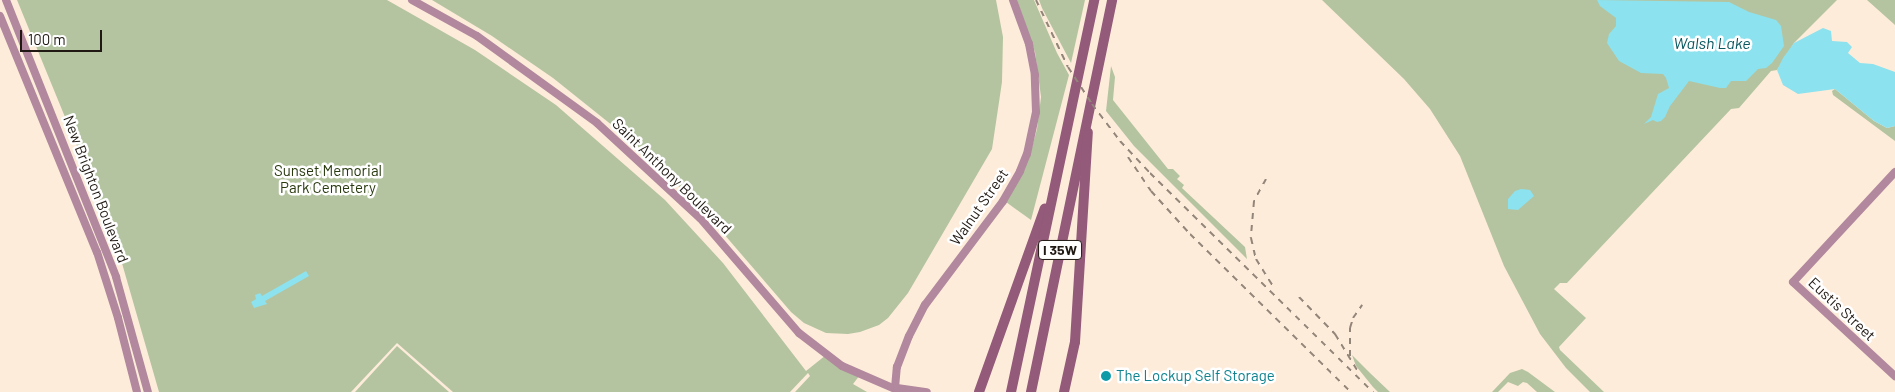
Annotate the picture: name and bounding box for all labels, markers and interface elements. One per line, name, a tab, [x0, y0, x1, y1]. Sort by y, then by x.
scale bar	[22, 20, 105, 52]
text: 100 m	[28, 30, 66, 48]
water label: Walsh Lake	[1674, 33, 1750, 53]
street label: New Brighton Boulevard	[60, 113, 132, 265]
street label: Saint Anthony Boulevard	[609, 114, 735, 238]
park label: Sunset Memorial Park Cemetery	[274, 161, 382, 196]
street label: Walnut Street	[946, 165, 1012, 249]
road number: I 35W	[1038, 238, 1082, 262]
street label: Eustis Street	[1805, 274, 1879, 344]
place label: The Lockup Self Storage	[1116, 367, 1275, 385]
marker: The Lockup Self Storage	[1100, 370, 1112, 382]

